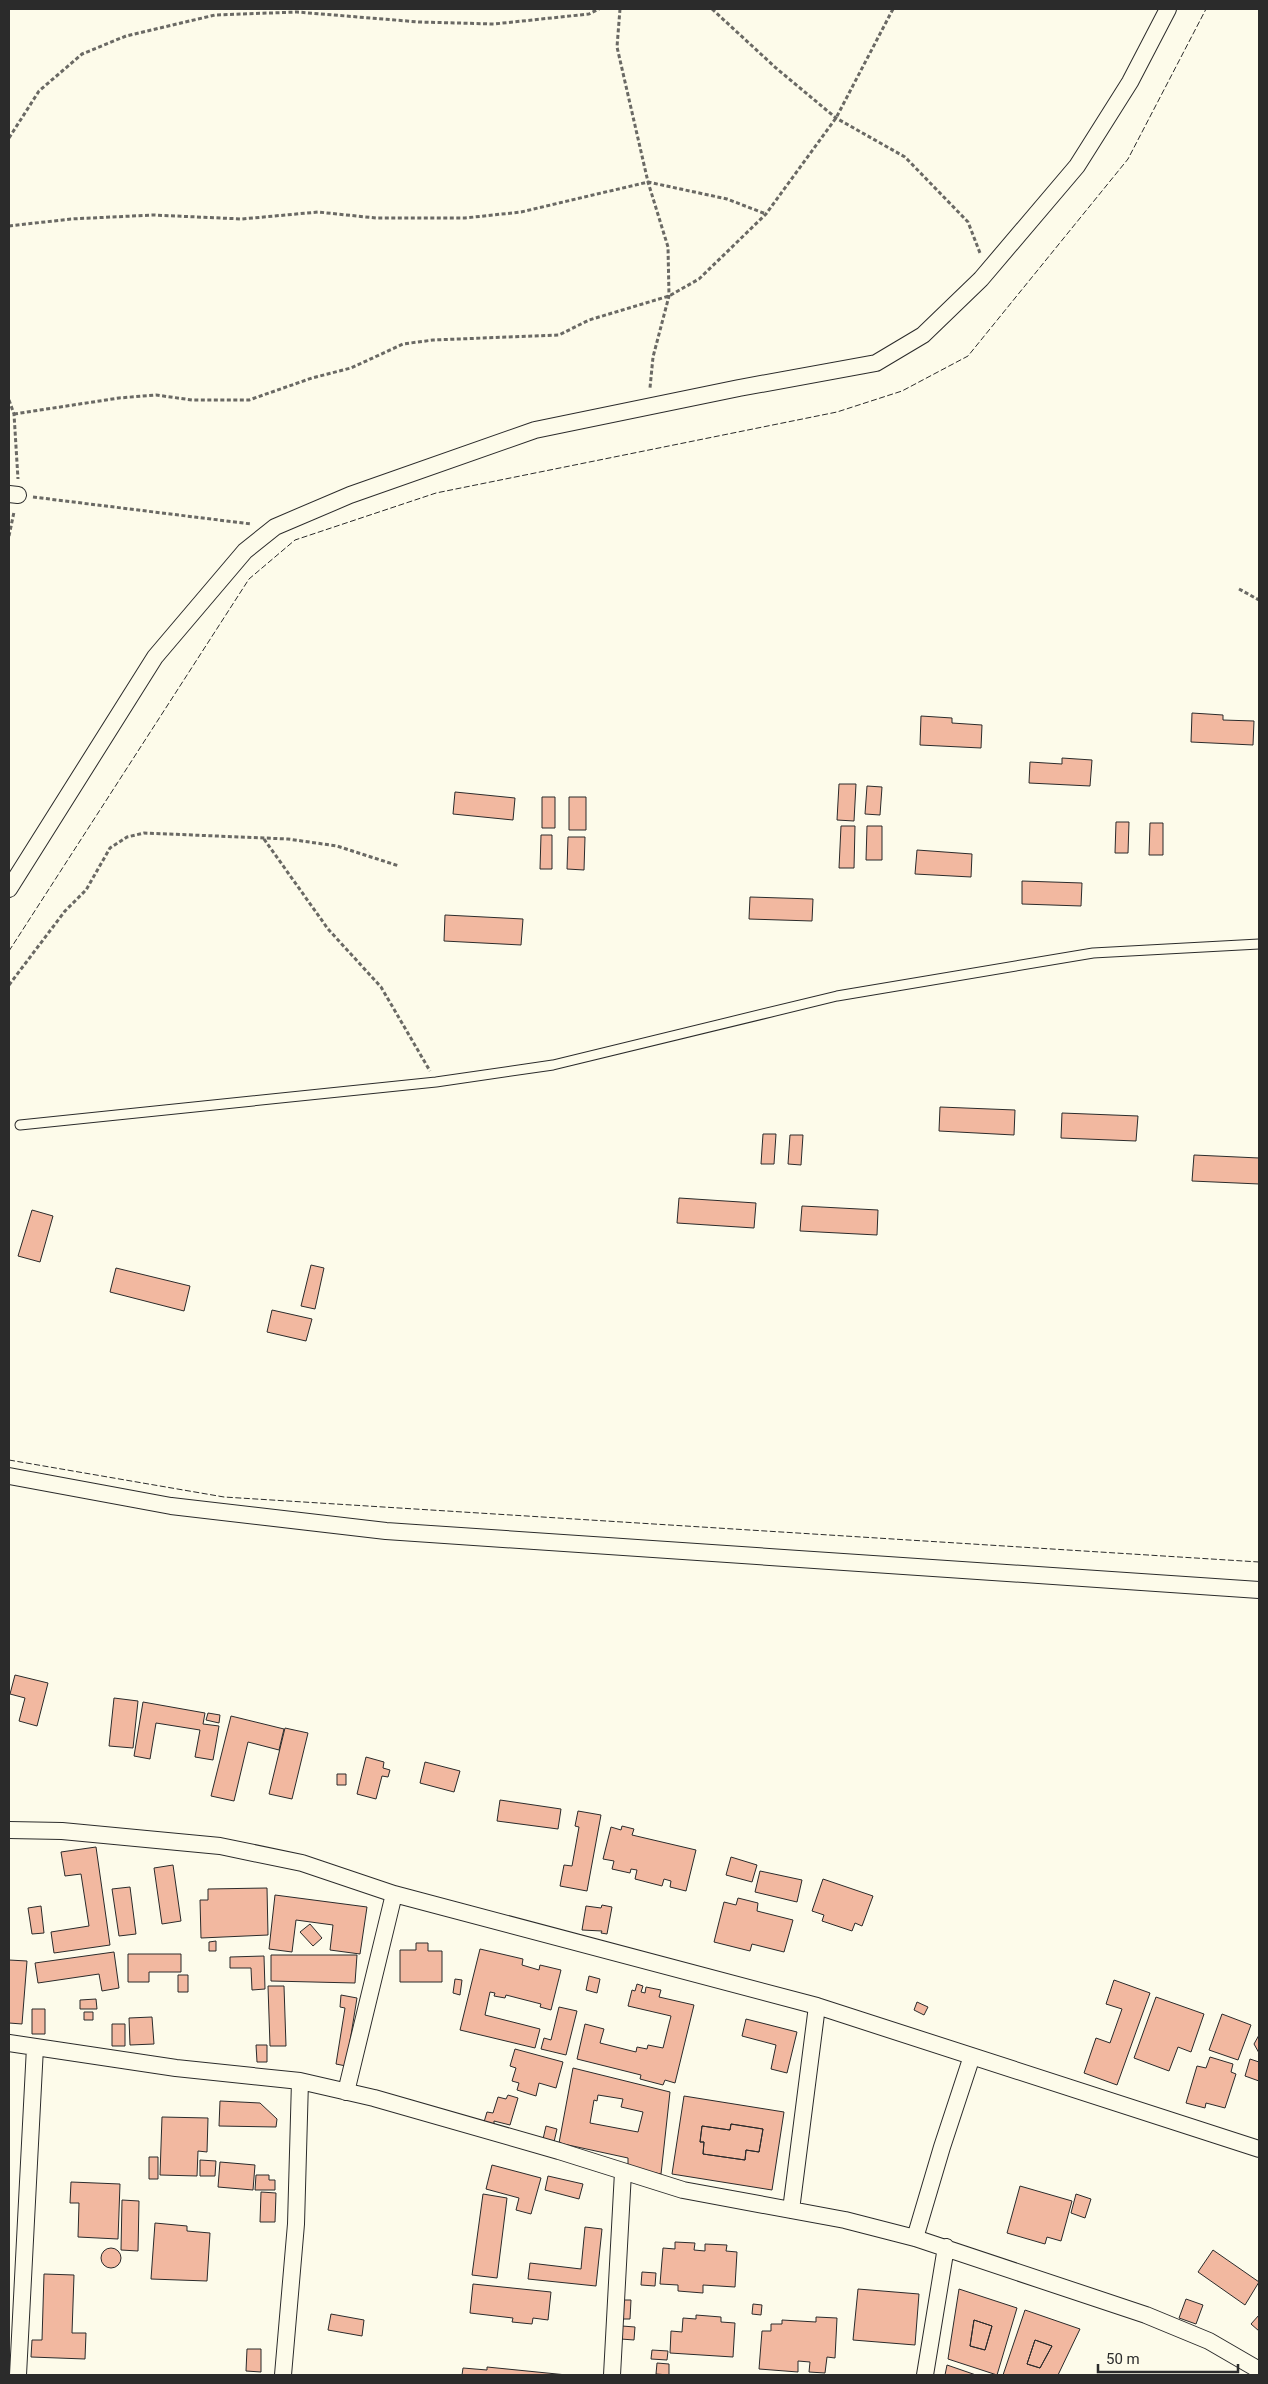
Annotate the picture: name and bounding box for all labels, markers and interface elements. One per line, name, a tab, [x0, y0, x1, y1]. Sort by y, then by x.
scale bar	[1098, 2342, 1238, 2374]
text: 50 m	[1106, 2350, 1140, 2368]

